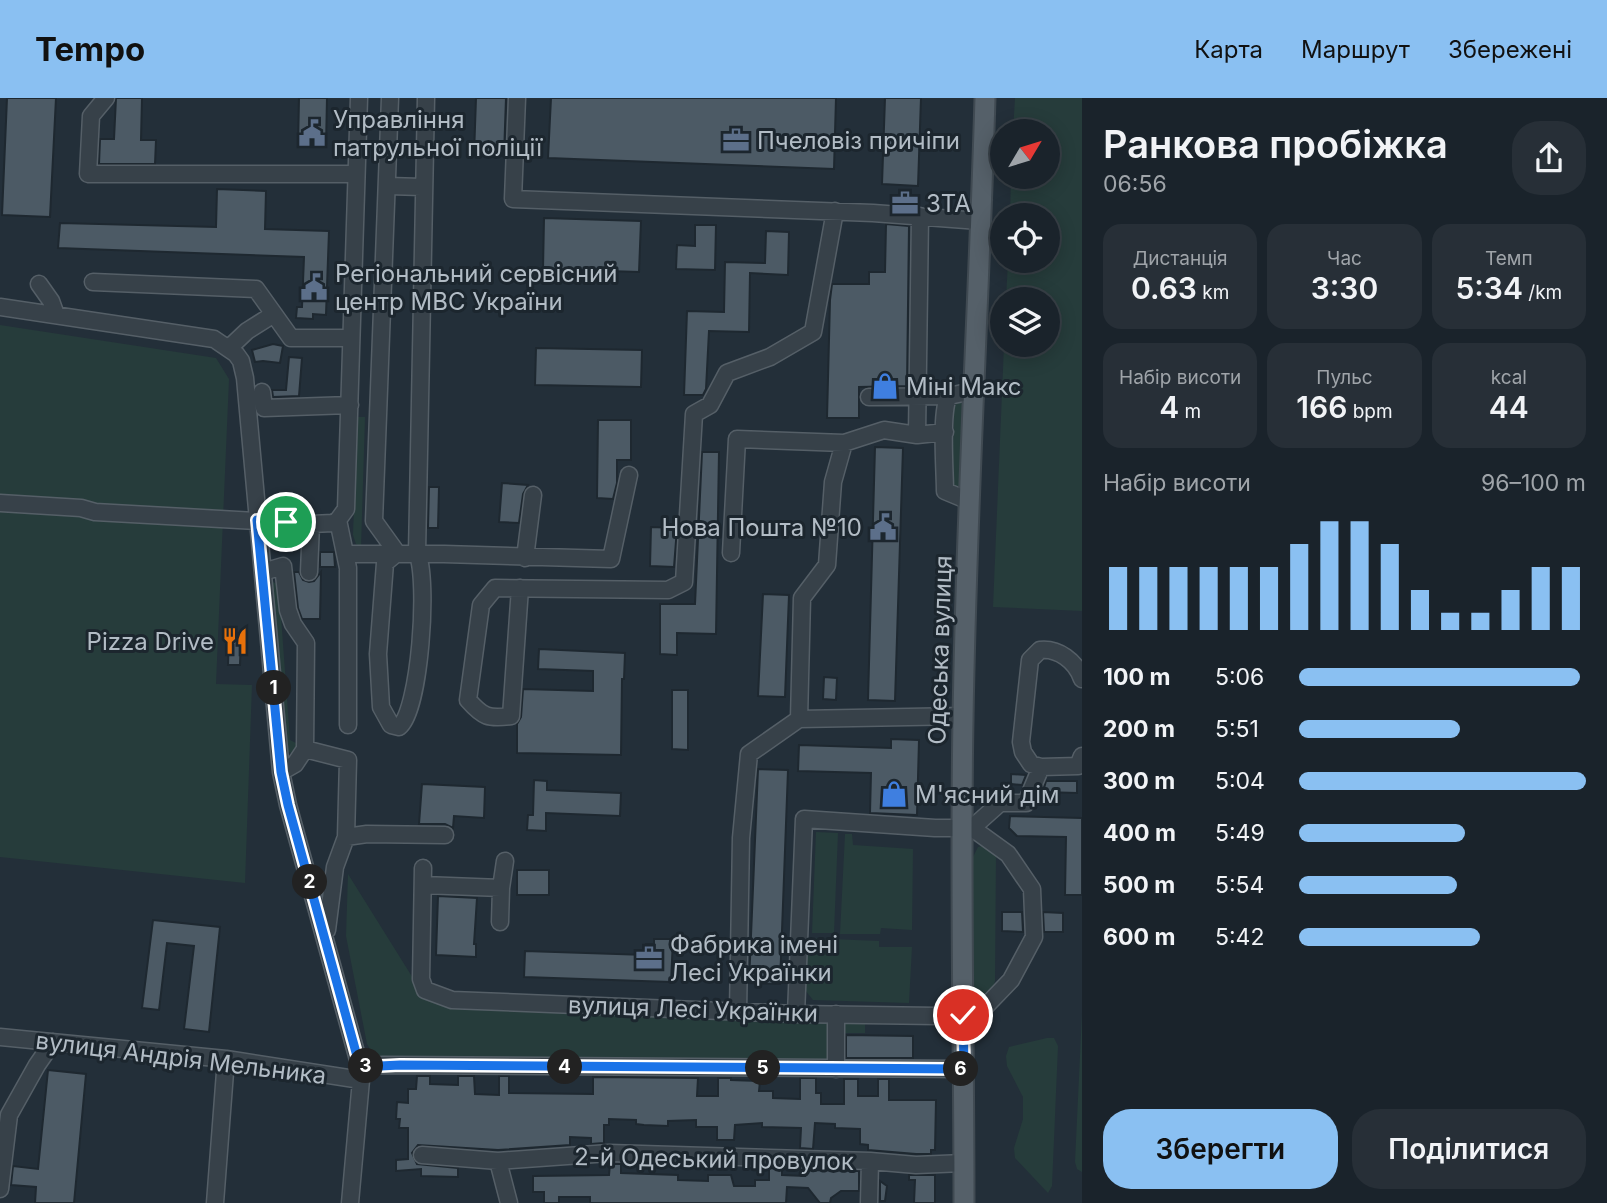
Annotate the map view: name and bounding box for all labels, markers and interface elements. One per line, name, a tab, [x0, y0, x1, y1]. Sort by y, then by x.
text: Tempo	[35, 29, 145, 69]
text: Карта	[1194, 35, 1263, 64]
text: Маршрут	[1301, 35, 1410, 64]
text: Збережені	[1448, 35, 1572, 64]
place label: Управління патрульної поліції	[333, 105, 543, 162]
public building icon: Управління патрульної поліції	[297, 118, 327, 148]
north arrow	[990, 119, 1060, 189]
map controls	[990, 119, 1060, 357]
text: Ранкова пробіжка	[1103, 121, 1448, 167]
button: share	[1512, 121, 1586, 195]
office icon: Пчеловіз причіпи	[721, 125, 751, 155]
place label: Пчеловіз причіпи	[757, 126, 960, 155]
text: 06:56	[1103, 170, 1167, 198]
office icon: ЗТА	[890, 188, 920, 218]
place label: ЗТА	[926, 189, 971, 218]
button: locate	[990, 203, 1060, 273]
text: Дистанція	[1133, 247, 1228, 270]
text: Час	[1327, 247, 1362, 270]
text: Темп	[1485, 247, 1533, 270]
place label: Регіональний сервісний центр МВС України	[335, 259, 618, 316]
text: 0.63	[1131, 270, 1197, 306]
text: 3:30	[1311, 270, 1378, 306]
text: 5:34	[1455, 270, 1523, 306]
public building icon: Регіональний сервісний центр МВС України	[299, 272, 329, 302]
text: km	[1197, 281, 1229, 304]
text: /km	[1523, 281, 1562, 304]
button: layers	[990, 287, 1060, 357]
text: Набір висоти	[1119, 366, 1241, 389]
text: Пульс	[1316, 366, 1373, 389]
text: kcal	[1491, 366, 1527, 389]
shop icon: Міні Макс	[870, 371, 900, 401]
place label: Міні Макс	[906, 372, 1022, 401]
text: 4	[1159, 389, 1179, 425]
text: 166	[1296, 389, 1347, 425]
text: 44	[1489, 389, 1529, 425]
text: m	[1179, 400, 1201, 423]
text: bpm	[1347, 400, 1393, 423]
text: Набір висоти	[1103, 469, 1251, 497]
text: 96–100 m	[1481, 469, 1586, 497]
pin	[256, 492, 316, 552]
icon: arrive	[267, 503, 305, 541]
public building icon: Нова Пошта №10	[868, 512, 898, 542]
place label: Нова Пошта №10	[662, 513, 862, 542]
street label: Одеська вулиця	[922, 555, 958, 745]
restaurant icon: Pizza Drive	[220, 626, 250, 656]
place label: Pizza Drive	[87, 627, 214, 656]
text: 100 m	[1103, 663, 1170, 691]
text: 5:06	[1215, 663, 1264, 691]
pin: 1	[256, 670, 292, 706]
text: 1	[269, 676, 278, 699]
text: 200 m	[1103, 715, 1175, 743]
text: 5:51	[1215, 715, 1259, 743]
text: 300 m	[1103, 767, 1175, 795]
text: 5:04	[1215, 767, 1265, 795]
shop icon: М'ясний дім	[879, 779, 909, 809]
place label: М'ясний дім	[915, 780, 1060, 809]
text: 400 m	[1103, 819, 1176, 847]
text: 5:49	[1215, 819, 1265, 847]
pin: 2	[292, 864, 328, 900]
text: 2	[304, 870, 315, 893]
text: 500 m	[1103, 871, 1175, 899]
text: 5:54	[1215, 871, 1264, 899]
text: 600 m	[1103, 923, 1175, 951]
text: 5:42	[1215, 923, 1265, 951]
place label: Фабрика імені Лесі Українки	[670, 930, 838, 987]
office icon: Фабрика імені Лесі Українки	[634, 943, 664, 973]
pin	[933, 985, 993, 1045]
street label: вулиця Лесі Українки	[568, 990, 818, 1028]
icon: check	[944, 996, 982, 1034]
street label: вулиця Андрія Мельника	[34, 1026, 328, 1090]
pin: 3	[348, 1048, 384, 1084]
pin: 4	[548, 1049, 582, 1084]
pin: 5	[746, 1051, 780, 1086]
pin: 6	[944, 1052, 978, 1086]
text: 3	[359, 1054, 372, 1077]
text: 4	[558, 1055, 571, 1078]
text: 5	[756, 1056, 769, 1079]
text: 6	[954, 1057, 967, 1080]
button: Зберегти	[1103, 1109, 1338, 1189]
button: Поділитися	[1352, 1109, 1586, 1189]
street label: 2-й Одеський провулок	[574, 1142, 854, 1176]

